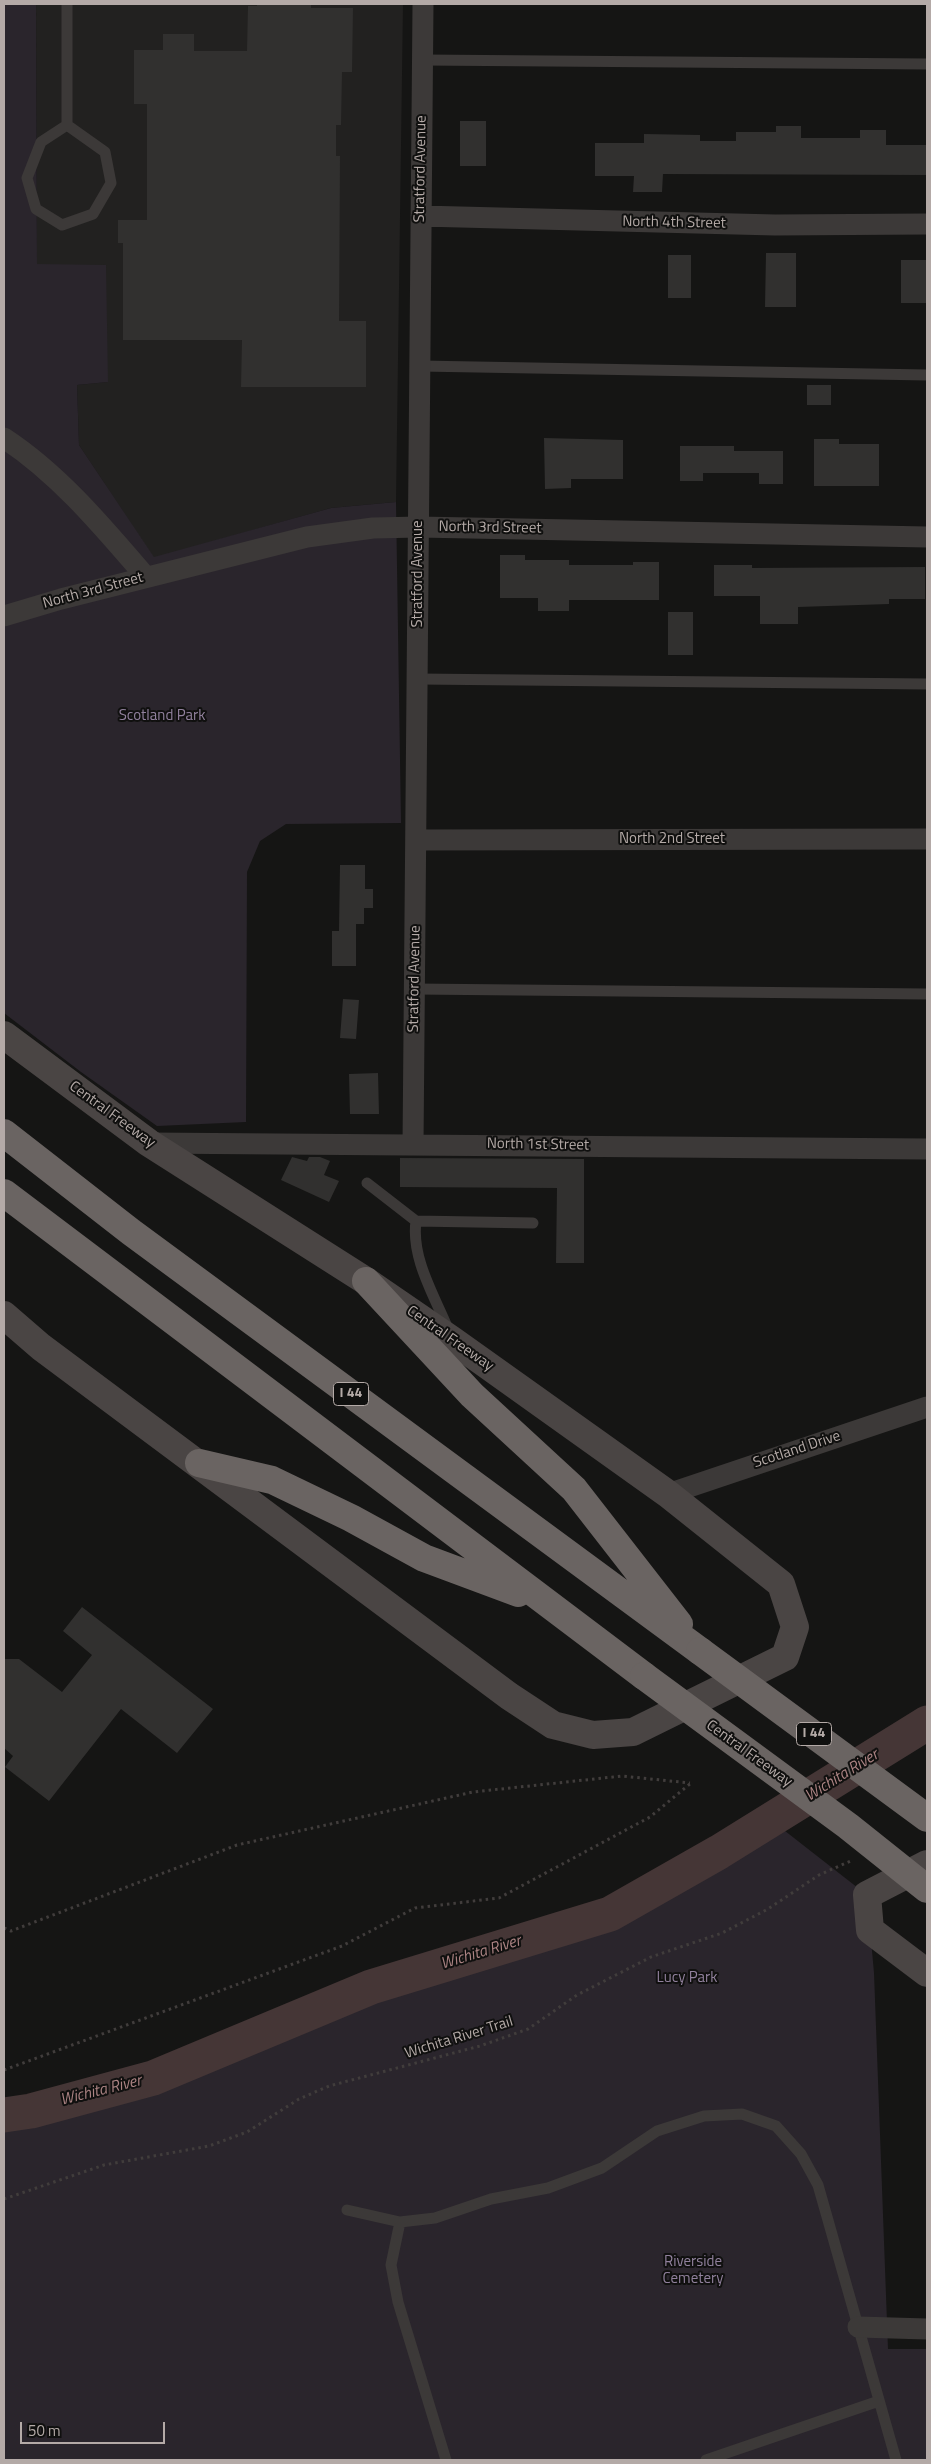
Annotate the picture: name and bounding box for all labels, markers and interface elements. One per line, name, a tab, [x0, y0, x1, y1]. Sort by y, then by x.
street label: Stratford Avenue	[411, 115, 431, 223]
street label: North 4th Street	[622, 213, 726, 233]
street label: North 3rd Street	[438, 518, 542, 538]
street label: Stratford Avenue	[409, 520, 427, 628]
street label: North 3rd Street	[41, 569, 145, 613]
park label: Scotland Park	[119, 707, 205, 725]
street label: North 2nd Street	[619, 830, 725, 848]
street label: Stratford Avenue	[405, 925, 425, 1033]
street label: Central Freeway	[65, 1078, 159, 1152]
street label: North 1st Street	[487, 1135, 589, 1155]
street label: Central Freeway	[403, 1302, 497, 1376]
road number: I 44	[334, 1382, 368, 1406]
street label: Scotland Drive	[751, 1427, 843, 1473]
street label: Central Freeway	[702, 1717, 796, 1791]
road number: I 44	[796, 1722, 832, 1746]
water label: Wichita River	[802, 1746, 882, 1806]
water label: Wichita River	[439, 1932, 523, 1974]
park label: Lucy Park	[657, 1969, 717, 1987]
street label: Wichita River Trail	[403, 2013, 515, 2063]
water label: Wichita River	[59, 2072, 143, 2110]
park label: Riverside Cemetery	[663, 2253, 723, 2288]
scale bar	[22, 2412, 168, 2444]
text: 50 m	[28, 2419, 61, 2442]

